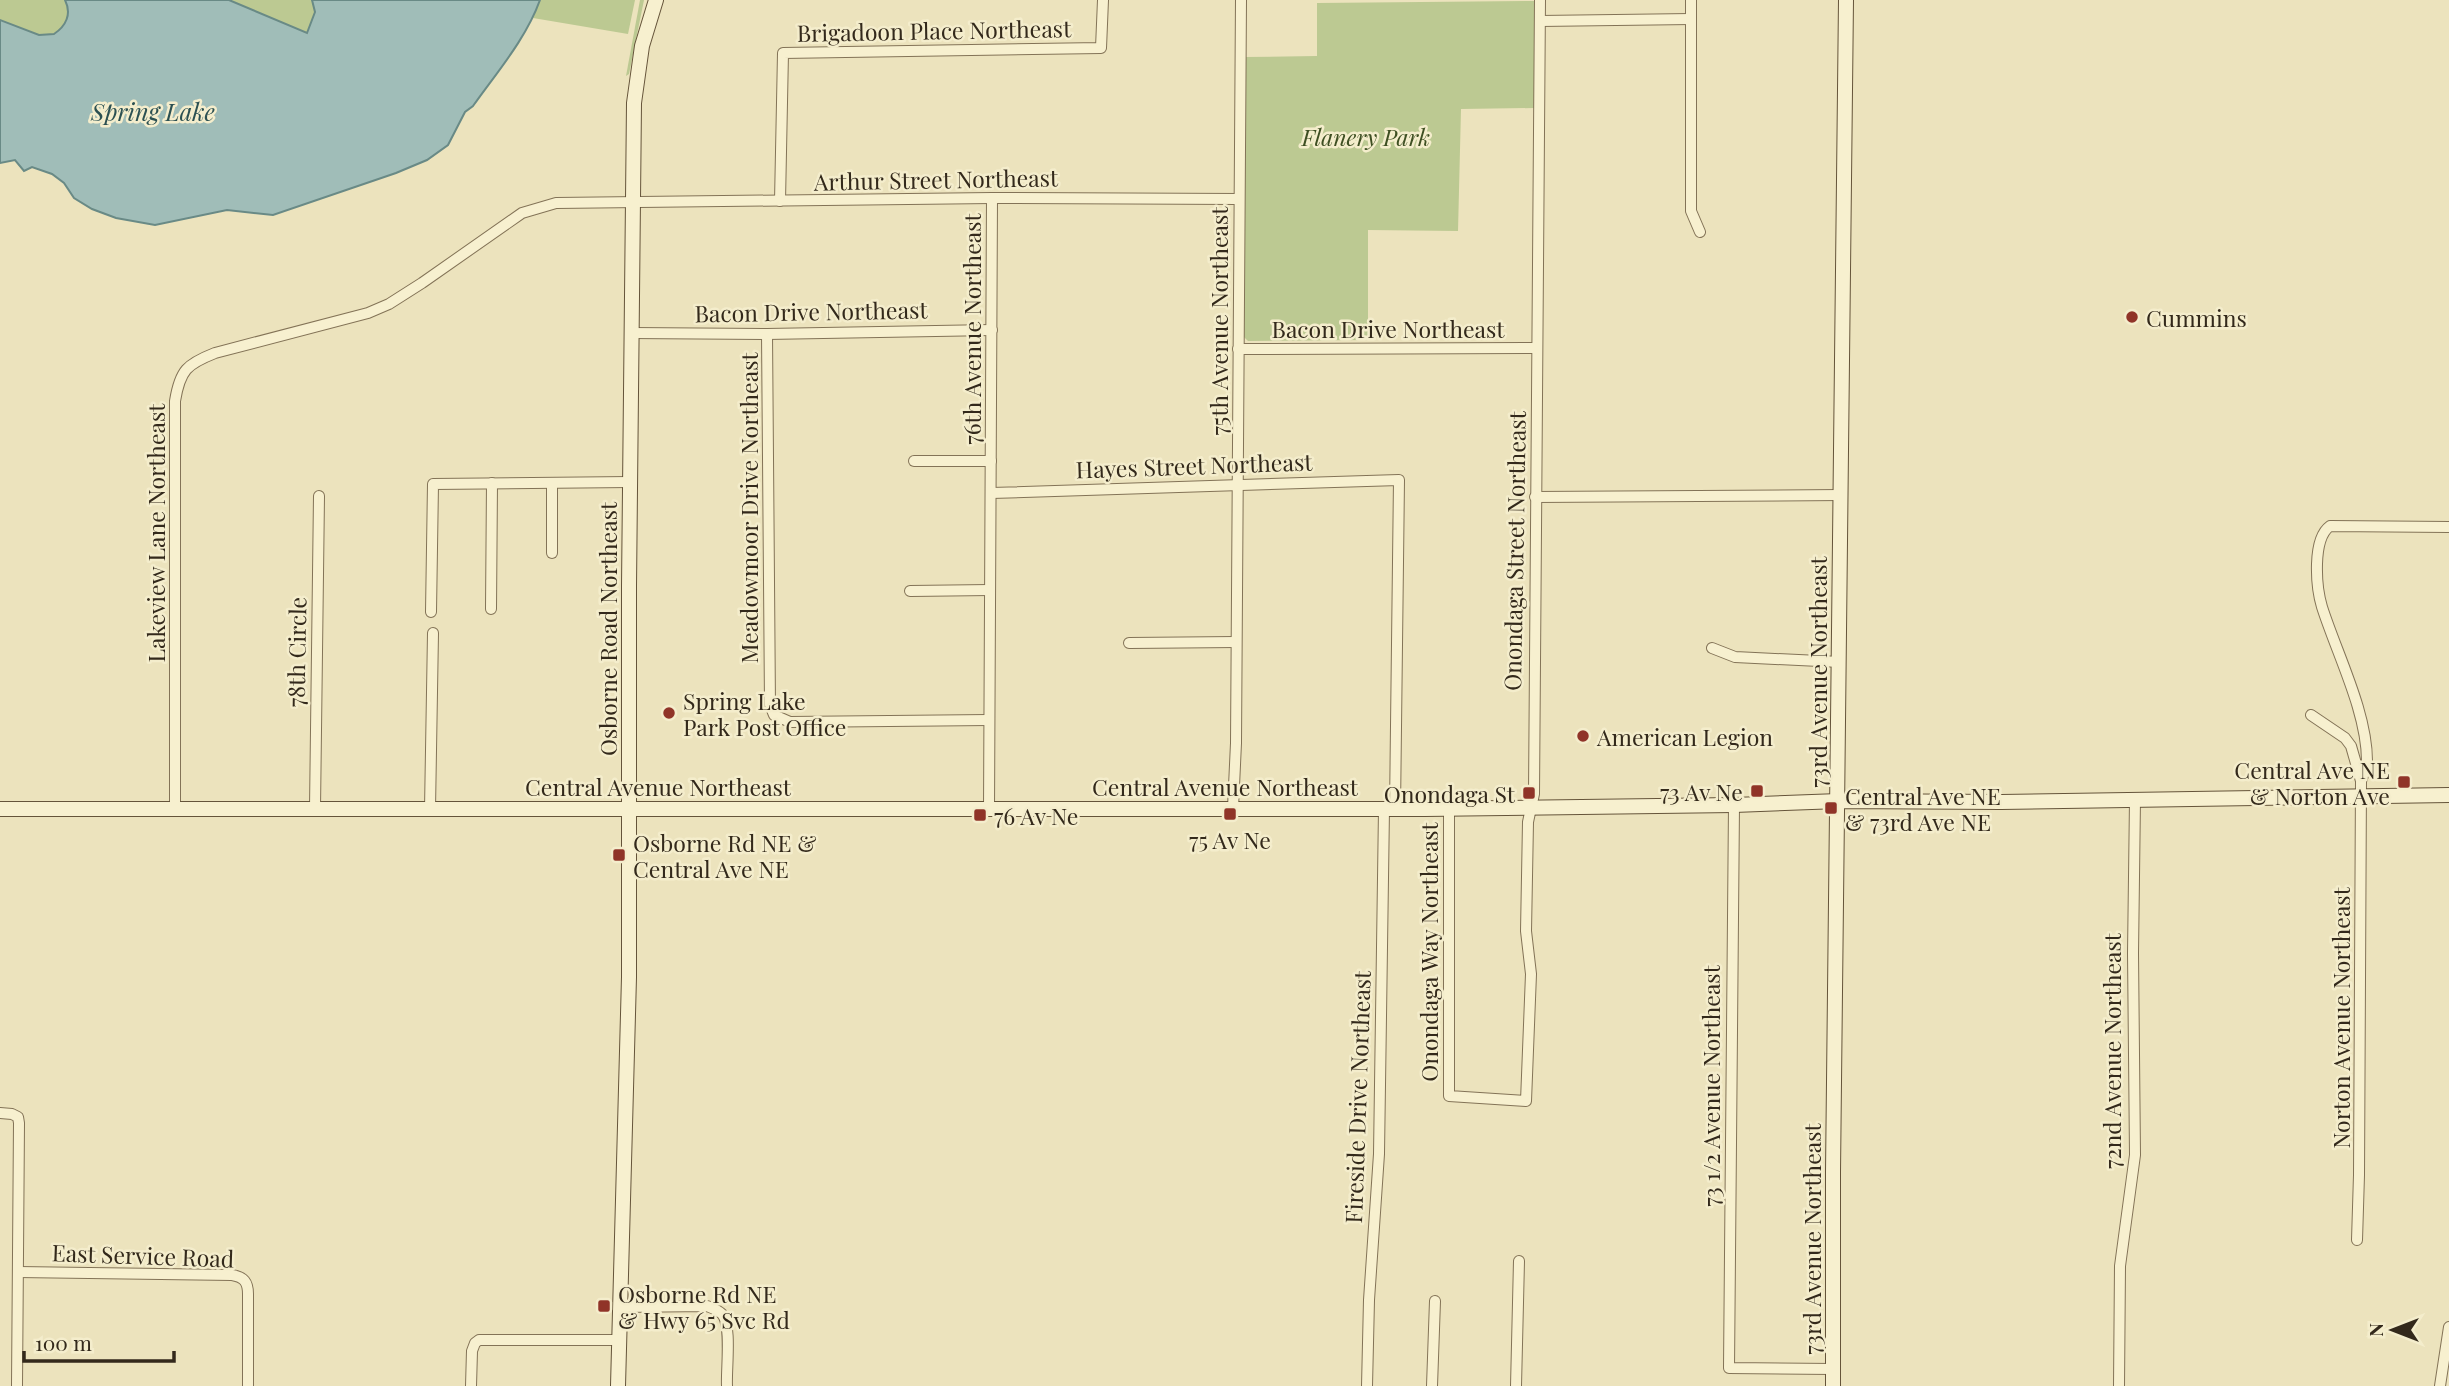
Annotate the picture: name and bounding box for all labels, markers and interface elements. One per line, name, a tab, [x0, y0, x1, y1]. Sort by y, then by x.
street label: Brigadoon Place Northeast	[797, 12, 1072, 48]
water label: Spring Lake	[90, 95, 215, 127]
park label: Flanery Park	[1301, 121, 1430, 152]
street label: Arthur Street Northeast	[813, 161, 1059, 197]
street label: 75th Avenue Northeast	[1203, 206, 1234, 435]
street label: 76th Avenue Northeast	[956, 212, 987, 445]
street label: Bacon Drive Northeast	[694, 293, 929, 329]
place label: Cummins	[2146, 302, 2247, 333]
marker: Cummins	[2124, 309, 2140, 325]
street label: Bacon Drive Northeast	[1272, 313, 1505, 344]
street label: Meadowmoor Drive Northeast	[733, 352, 764, 664]
street label: Lakeview Lane Northeast	[140, 403, 171, 662]
street label: Onondaga Street Northeast	[1496, 410, 1532, 691]
street label: Hayes Street Northeast	[1075, 445, 1314, 485]
street label: Osborne Road Northeast	[592, 501, 623, 756]
street label: 73rd Avenue Northeast	[1802, 556, 1833, 788]
street label: 78th Circle	[280, 597, 312, 707]
place label: Spring Lake Park Post Office	[683, 685, 846, 742]
marker: Spring Lake Park Post Office	[661, 705, 677, 721]
place label: American Legion	[1596, 721, 1773, 752]
marker: American Legion	[1575, 728, 1591, 744]
place label: Central Ave NE & Norton Ave	[2234, 754, 2390, 811]
street label: Central Avenue Northeast	[525, 771, 792, 802]
street label: Central Avenue Northeast	[1092, 771, 1359, 802]
marker: Central Ave NE & Norton Ave	[2396, 774, 2412, 790]
place label: 73 Av Ne	[1660, 776, 1743, 807]
place label: Onondaga St	[1384, 778, 1516, 809]
place label: Central Ave NE & 73rd Ave NE	[1845, 780, 2001, 837]
marker: 73 Av Ne	[1749, 783, 1765, 799]
marker: Onondaga St	[1521, 785, 1537, 801]
place label: 76 Av Ne	[994, 800, 1079, 831]
marker: Central Ave NE & 73rd Ave NE	[1823, 800, 1839, 816]
marker: 75 Av Ne	[1222, 806, 1238, 822]
marker: 76 Av Ne	[972, 807, 988, 823]
street label: Onondaga Way Northeast	[1413, 821, 1444, 1082]
place label: 75 Av Ne	[1189, 824, 1271, 855]
place label: Osborne Rd NE & Central Ave NE	[633, 827, 816, 884]
marker: Osborne Rd NE & Central Ave NE	[611, 847, 627, 863]
street label: Norton Avenue Northeast	[2325, 886, 2356, 1149]
street label: 72nd Avenue Northeast	[2096, 932, 2127, 1169]
street label: 73 1/2 Avenue Northeast	[1695, 964, 1726, 1207]
street label: Fireside Drive Northeast	[1337, 969, 1377, 1224]
street label: 73rd Avenue Northeast	[1796, 1123, 1827, 1355]
street label: East Service Road	[51, 1236, 235, 1274]
place label: Osborne Rd NE & Hwy 65 Svc Rd	[618, 1278, 790, 1335]
north arrow	[2358, 1295, 2428, 1365]
marker: Osborne Rd NE & Hwy 65 Svc Rd	[596, 1298, 612, 1314]
scale bar	[24, 1320, 175, 1364]
text: N	[2362, 1323, 2388, 1337]
text: 100 m	[35, 1328, 92, 1356]

